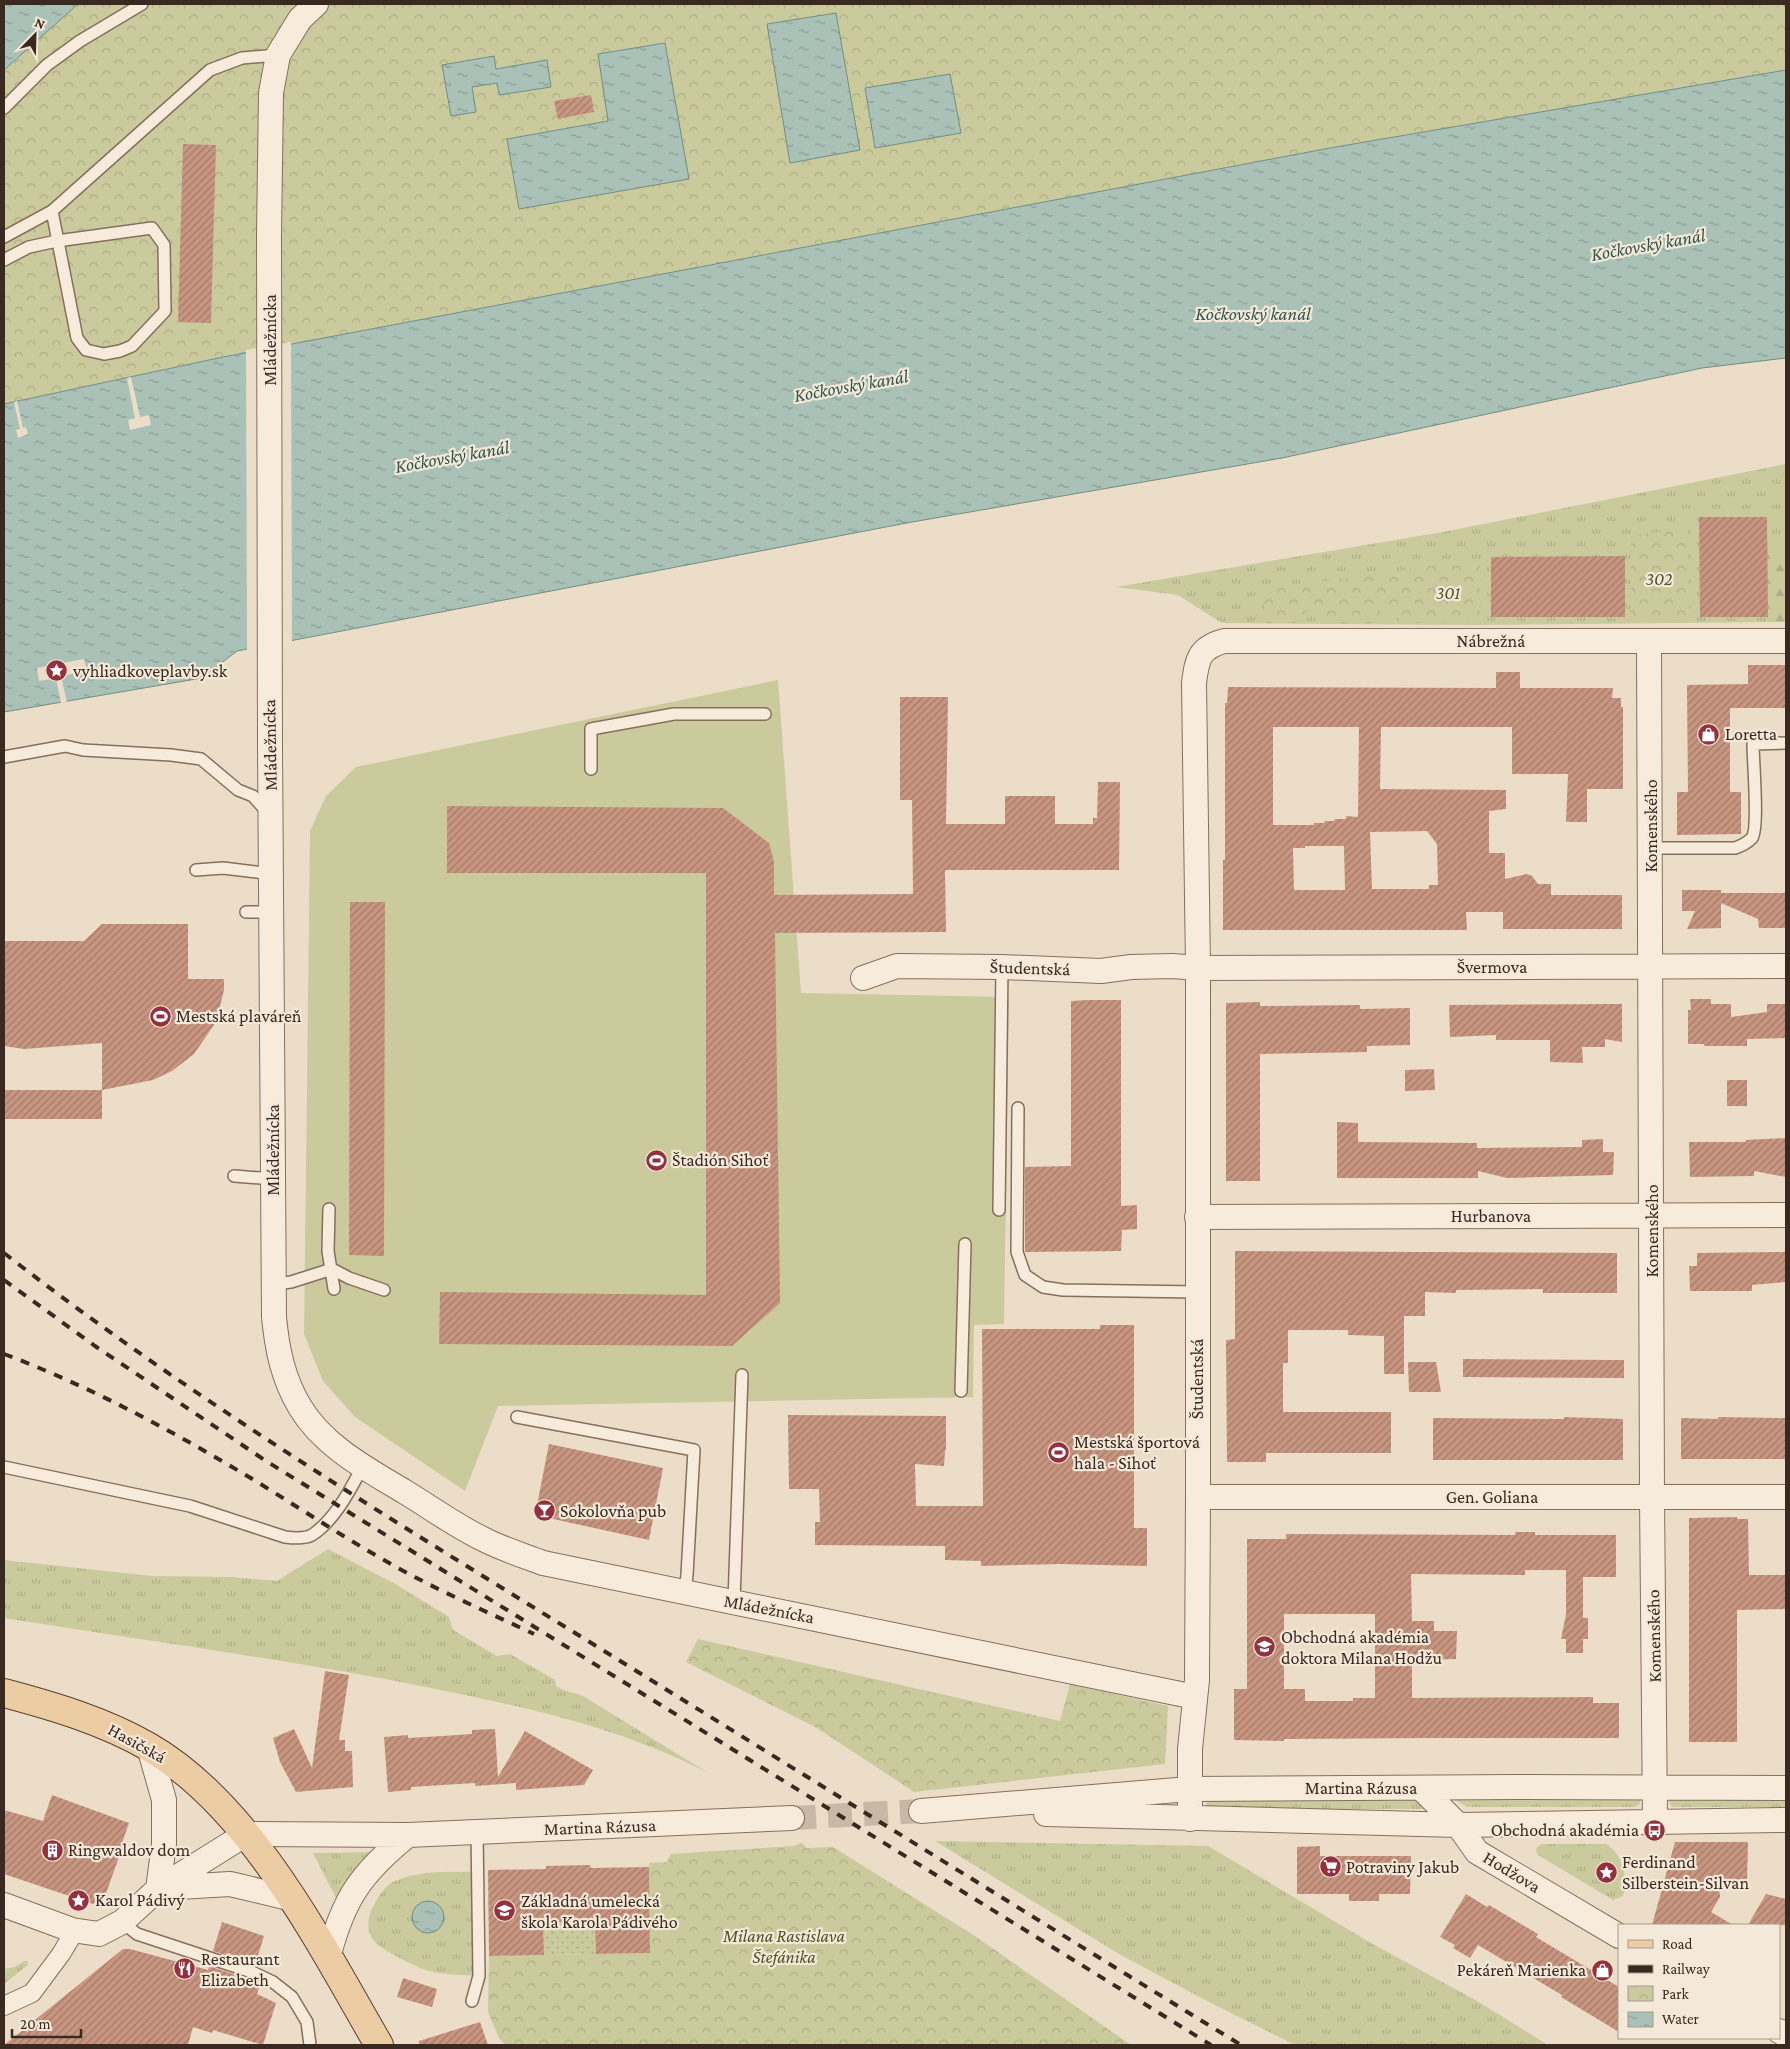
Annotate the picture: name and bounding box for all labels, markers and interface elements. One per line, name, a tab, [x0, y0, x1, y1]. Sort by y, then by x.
north arrow	[10, 10, 60, 60]
text: N	[33, 14, 48, 32]
water label: Kočkovský kanál	[1589, 224, 1707, 265]
street label: Mládežnícka	[260, 294, 280, 386]
water label: Kočkovský kanál	[1195, 303, 1311, 324]
water label: Kočkovský kanál	[792, 365, 910, 406]
water label: Kočkovský kanál	[393, 436, 511, 477]
park label: 302	[1645, 569, 1673, 589]
park label: 301	[1436, 583, 1460, 603]
street label: Nábrežná	[1457, 631, 1525, 651]
place icon: vyhliadkoveplavby.sk	[45, 659, 69, 683]
place label: vyhliadkoveplavby.sk	[72, 661, 228, 681]
street label: Mládežnícka	[259, 699, 281, 791]
shop icon: Loretta	[1697, 722, 1721, 746]
place label: Loretta	[1725, 724, 1777, 744]
street label: Komenského	[1641, 779, 1661, 873]
street label: Študentská	[989, 957, 1071, 979]
street label: Švermova	[1457, 957, 1527, 977]
sports icon: Mestská plaváreň	[148, 1004, 172, 1028]
place label: Mestská plaváreň	[176, 1006, 302, 1026]
street label: Mládežnícka	[263, 1104, 283, 1196]
sports icon: Štadión Sihoť	[644, 1148, 668, 1172]
place label: Štadión Sihoť	[672, 1150, 770, 1170]
street label: Komenského	[1642, 1184, 1662, 1278]
street label: Hurbanova	[1451, 1206, 1531, 1226]
street label: Študentská	[1187, 1339, 1207, 1419]
place label: Mestská športová hala - Sihoť	[1074, 1432, 1200, 1473]
sports icon: Mestská športová hala - Sihoť	[1046, 1440, 1070, 1464]
street label: Gen. Goliana	[1446, 1487, 1538, 1507]
bar icon: Sokolovňa pub	[532, 1499, 556, 1523]
place label: Sokolovňa pub	[560, 1501, 666, 1521]
street label: Komenského	[1643, 1589, 1665, 1683]
street label: Mládežnícka	[722, 1590, 816, 1628]
place label: Obchodná akadémia doktora Milana Hodžu	[1281, 1627, 1442, 1668]
school or university icon: Obchodná akadémia doktora Milana Hodžu	[1253, 1635, 1277, 1659]
street label: Hasičská	[104, 1719, 170, 1767]
street label: Martina Rázusa	[1305, 1778, 1417, 1798]
street label: Martina Rázusa	[543, 1815, 657, 1839]
bus stop icon: Obchodná akadémia	[1643, 1818, 1667, 1842]
place label: Obchodná akadémia	[1491, 1820, 1639, 1840]
building icon: Ringwaldov dom	[40, 1838, 64, 1862]
place label: Ringwaldov dom	[68, 1840, 191, 1860]
street label: Hodžova	[1480, 1847, 1544, 1897]
place label: Ferdinand Silberstein-Silvan	[1622, 1852, 1749, 1893]
supermarket icon: Potraviny Jakub	[1318, 1855, 1342, 1879]
place label: Potraviny Jakub	[1346, 1857, 1459, 1877]
place icon: Ferdinand Silberstein-Silvan	[1594, 1860, 1618, 1884]
place icon: Karol Pádivý	[67, 1888, 91, 1912]
place label: Karol Pádivý	[95, 1890, 185, 1910]
place label: Základná umelecká škola Karola Pádivého	[521, 1891, 678, 1932]
school or university icon: Základná umelecká škola Karola Pádivého	[493, 1899, 517, 1923]
legend	[1618, 1924, 1780, 2039]
park label: Milana Rastislava Štefánika	[722, 1926, 846, 1967]
text: Road	[1662, 1936, 1693, 1952]
place label: Restaurant Elizabeth	[201, 1949, 281, 1990]
restaurant icon: Restaurant Elizabeth	[173, 1957, 197, 1981]
shop icon: Pekáreň Marienka	[1590, 1958, 1614, 1982]
place label: Pekáreň Marienka	[1457, 1960, 1586, 1980]
text: Railway	[1662, 1961, 1710, 1978]
text: Park	[1662, 1986, 1689, 2002]
scale bar	[12, 2006, 81, 2038]
text: Water	[1662, 2011, 1699, 2027]
text: 20 m	[20, 2016, 51, 2032]

